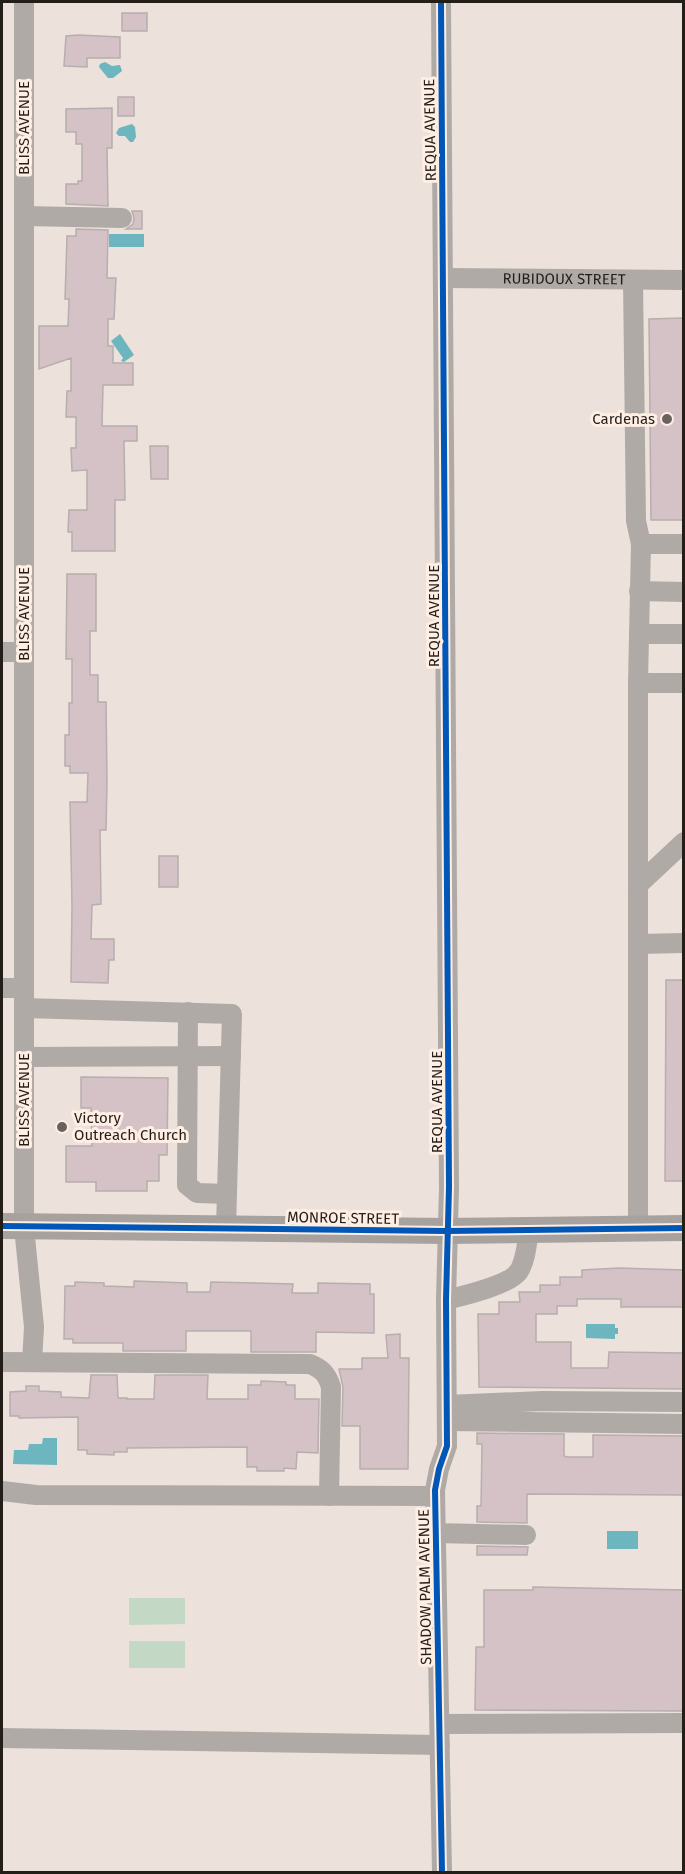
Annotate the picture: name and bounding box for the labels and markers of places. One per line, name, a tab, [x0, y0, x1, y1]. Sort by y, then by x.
place label: Cardenas	[592, 410, 655, 428]
marker: Cardenas	[660, 412, 674, 426]
place label: Victory Outreach Church	[74, 1109, 187, 1144]
marker: Victory Outreach Church	[55, 1120, 69, 1134]

